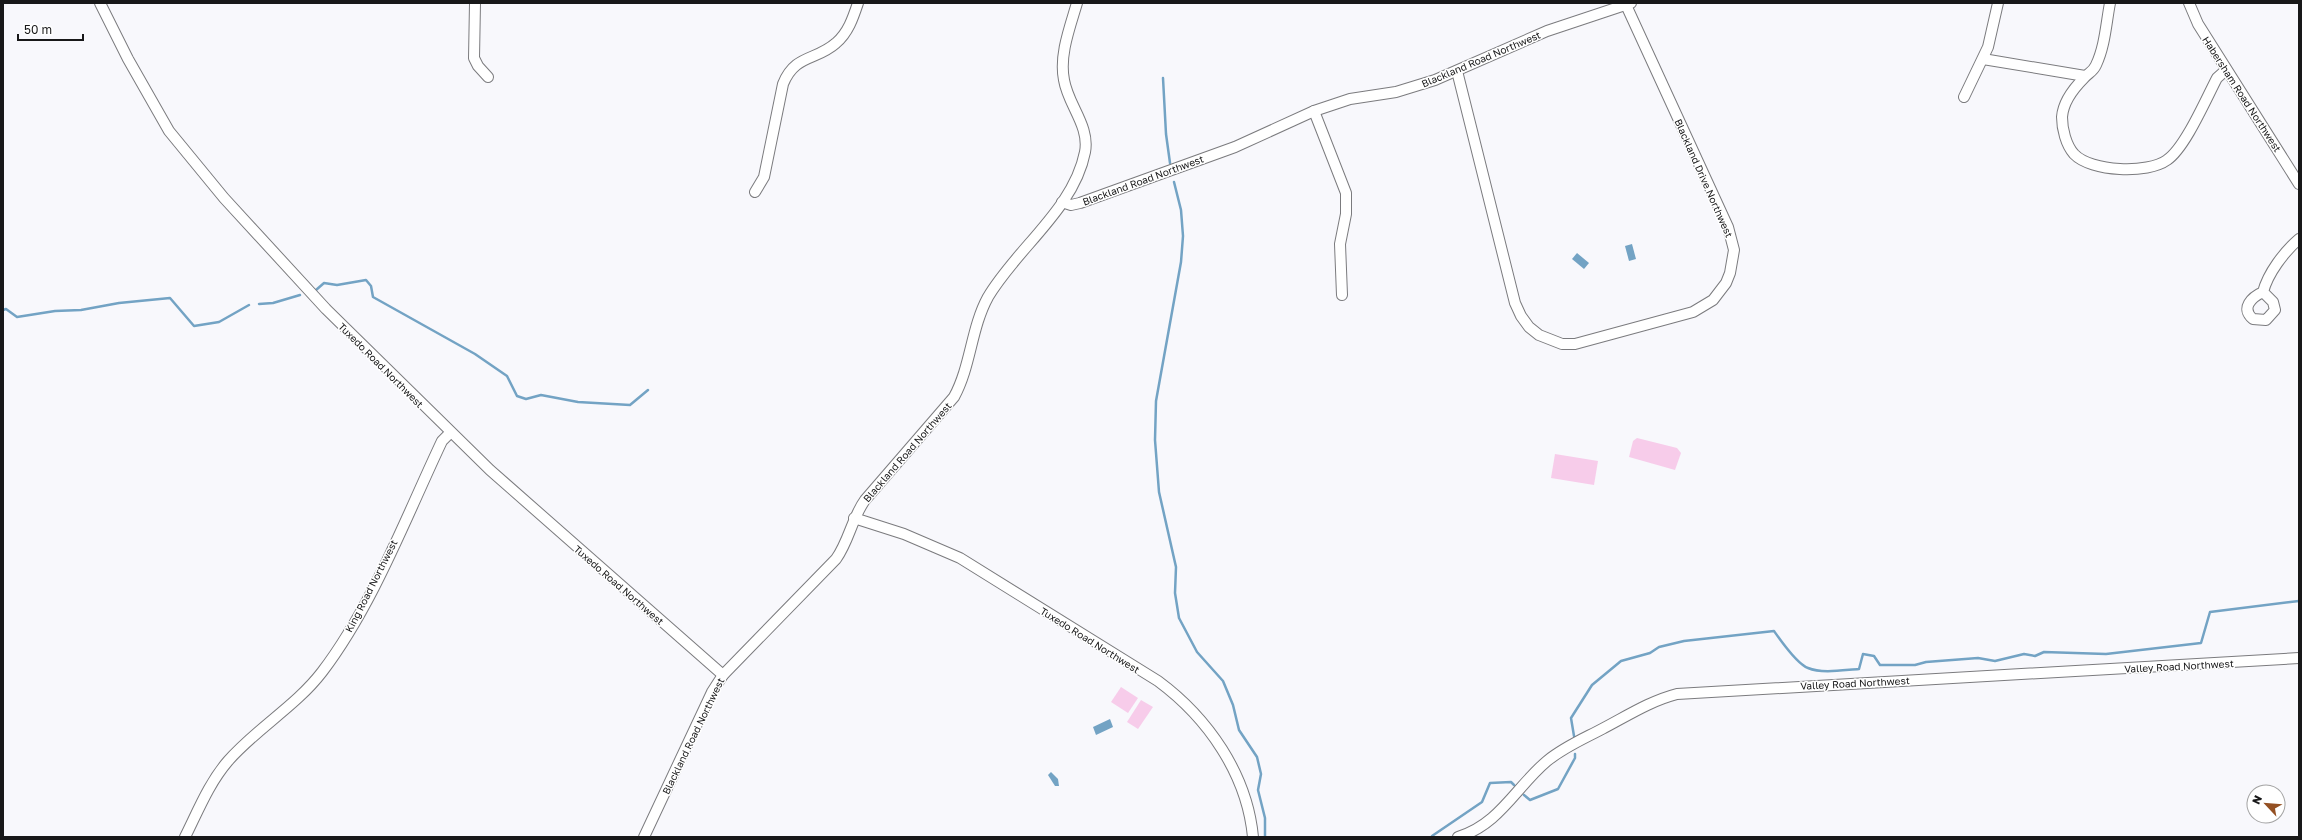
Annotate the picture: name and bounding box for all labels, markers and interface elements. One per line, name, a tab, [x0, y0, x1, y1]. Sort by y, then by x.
scale bar	[18, 16, 83, 42]
text: 50 m	[24, 22, 52, 37]
street label: Blackland Road Northwest	[1420, 28, 1542, 90]
street label: Habersham Road Northwest	[2200, 34, 2284, 154]
street label: Blackland Drive Northwest	[1672, 117, 1736, 239]
street label: Blackland Road Northwest	[1081, 152, 1205, 208]
street label: Tuxedo Road Northwest	[336, 320, 426, 410]
street label: Blackland Road Northwest	[860, 400, 954, 504]
street label: King Road Northwest	[342, 538, 400, 634]
street label: Tuxedo Road Northwest	[572, 543, 666, 627]
street label: Tuxedo Road Northwest	[1038, 604, 1142, 676]
street label: Valley Road Northwest	[2124, 657, 2234, 675]
street label: Valley Road Northwest	[1800, 674, 1910, 692]
street label: Blackland Road Northwest	[660, 676, 726, 796]
north arrow	[2246, 784, 2286, 824]
text: N	[2249, 793, 2264, 806]

